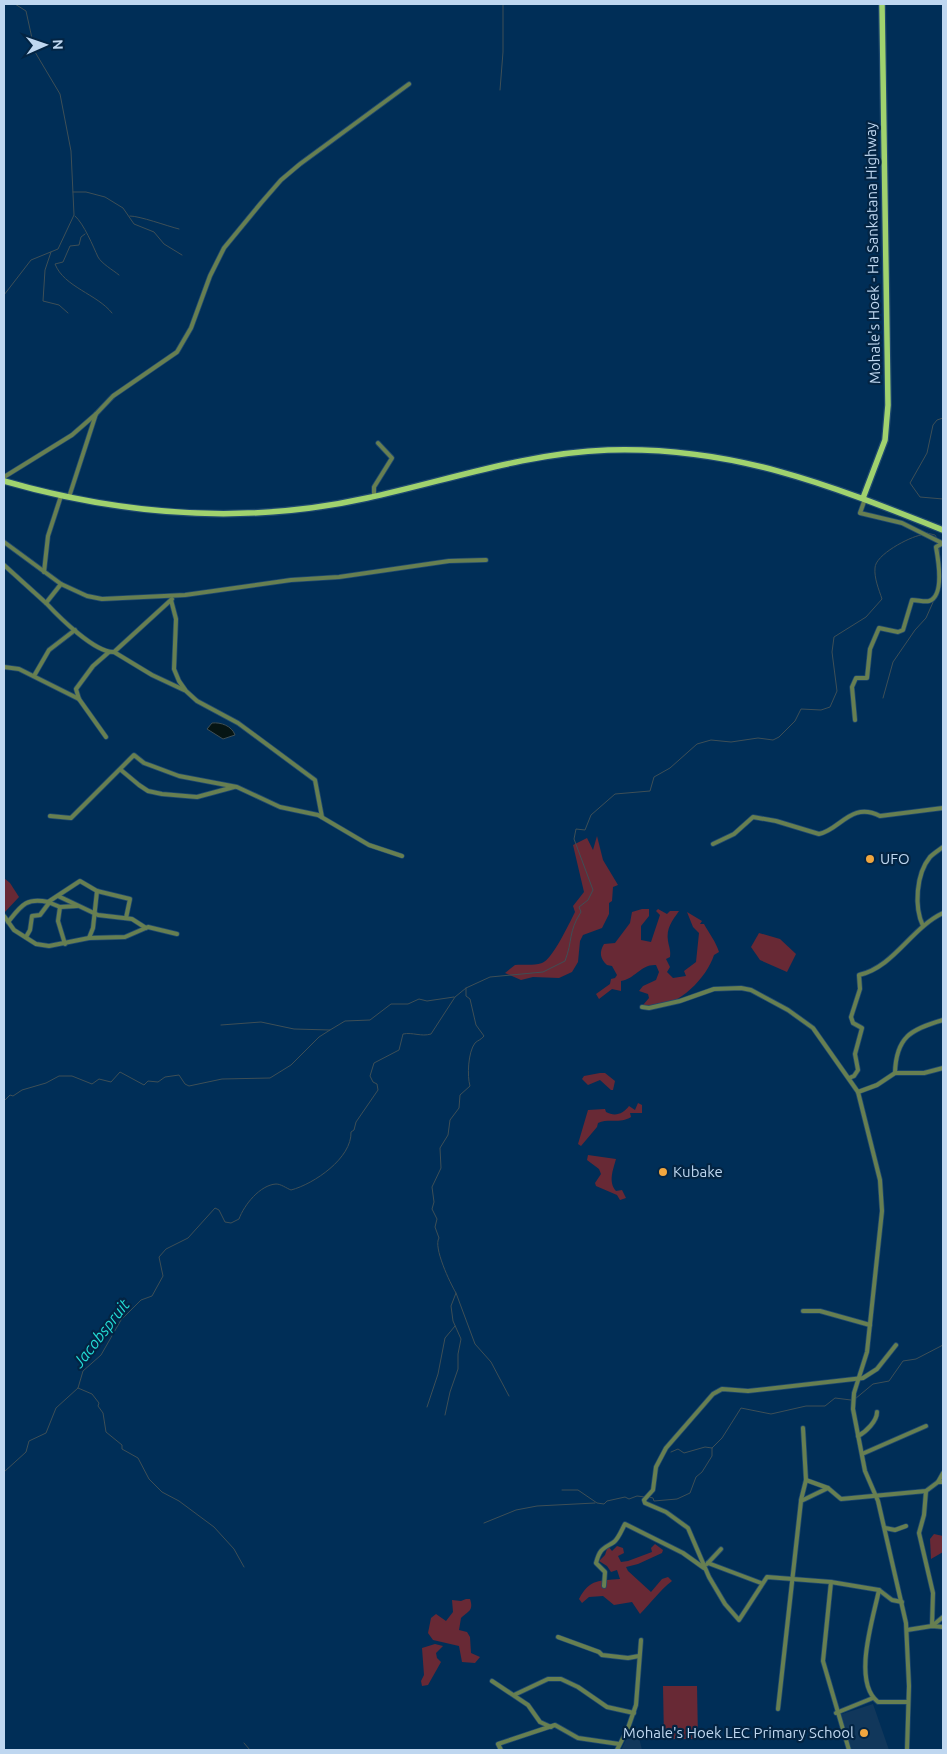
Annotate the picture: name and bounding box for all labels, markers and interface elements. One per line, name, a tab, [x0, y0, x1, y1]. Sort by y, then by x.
north arrow	[20, 20, 70, 70]
text: N	[50, 39, 66, 50]
street label: Mohale's Hoek - Ha Sankatana Highway	[862, 122, 883, 384]
place label: UFO	[880, 850, 910, 867]
marker: UFO	[864, 853, 876, 865]
place label: Kubake	[673, 1163, 723, 1180]
marker: Kubake	[657, 1166, 669, 1178]
water label: Jacobspruit	[68, 1295, 134, 1371]
place label: Mohale's Hoek LEC Primary School	[623, 1724, 854, 1741]
marker: Mohale's Hoek LEC Primary School	[858, 1727, 870, 1739]

